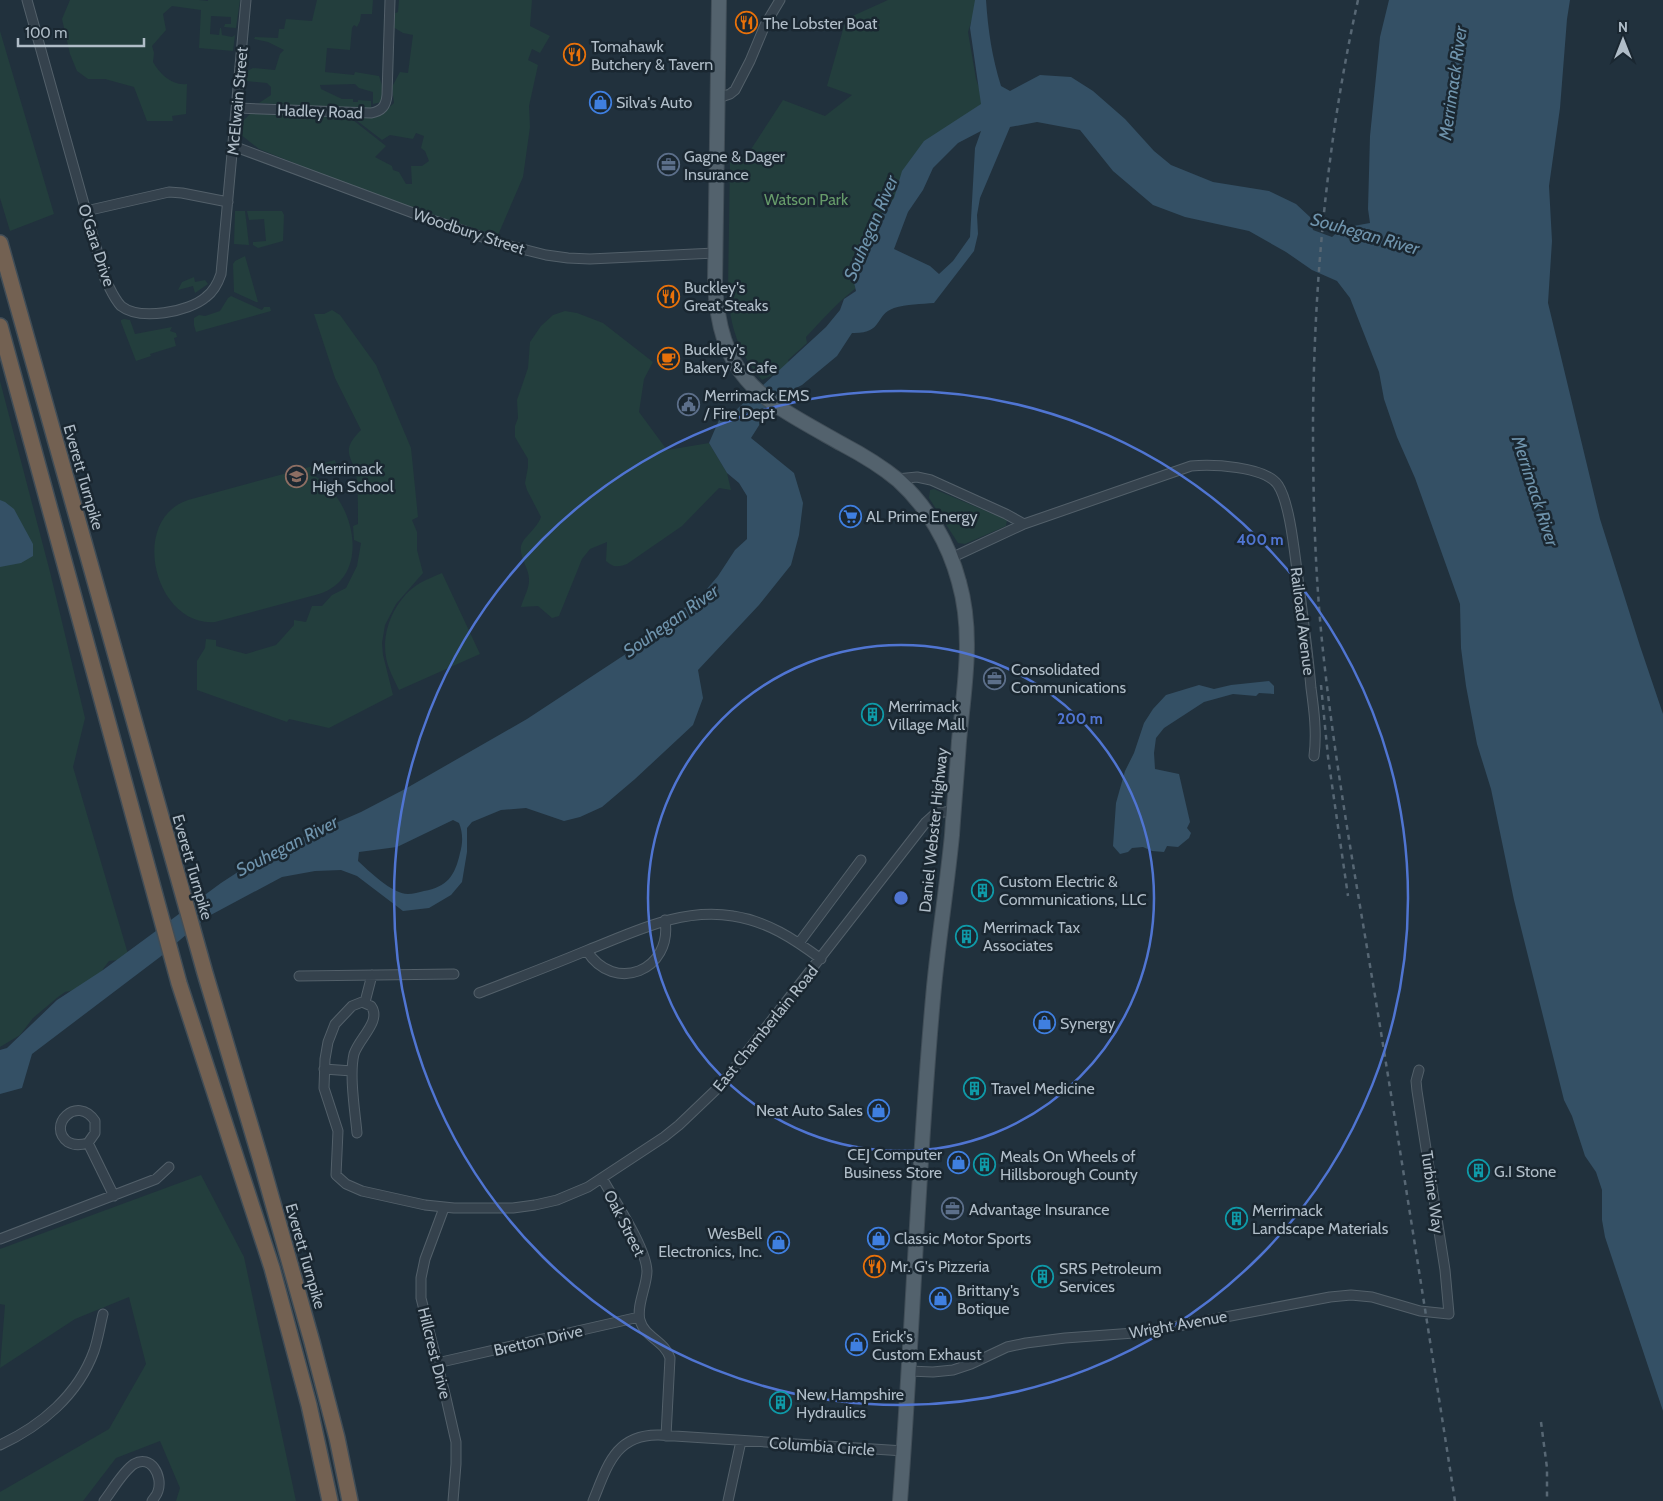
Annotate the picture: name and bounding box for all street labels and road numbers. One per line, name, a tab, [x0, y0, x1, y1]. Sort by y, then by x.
street label: McElwain Street	[223, 45, 252, 156]
street label: Hadley Road	[277, 101, 363, 122]
street label: O'Gara Drive	[74, 202, 119, 289]
street label: Woodbury Street	[411, 204, 528, 259]
street label: Everett Turnpike	[59, 422, 108, 532]
street label: Railroad Avenue	[1286, 566, 1319, 676]
street label: Daniel Webster Highway	[915, 747, 952, 913]
street label: Everett Turnpike	[168, 812, 217, 922]
street label: East Chamberlain Road	[709, 961, 822, 1095]
street label: Turbine Way	[1417, 1149, 1448, 1235]
street label: Oak Street	[600, 1187, 650, 1260]
street label: Everett Turnpike	[281, 1201, 330, 1311]
street label: Hillcrest Drive	[414, 1305, 455, 1401]
street label: Wright Avenue	[1128, 1307, 1229, 1342]
street label: Bretton Drive	[492, 1321, 584, 1360]
street label: Columbia Circle	[768, 1433, 875, 1460]

